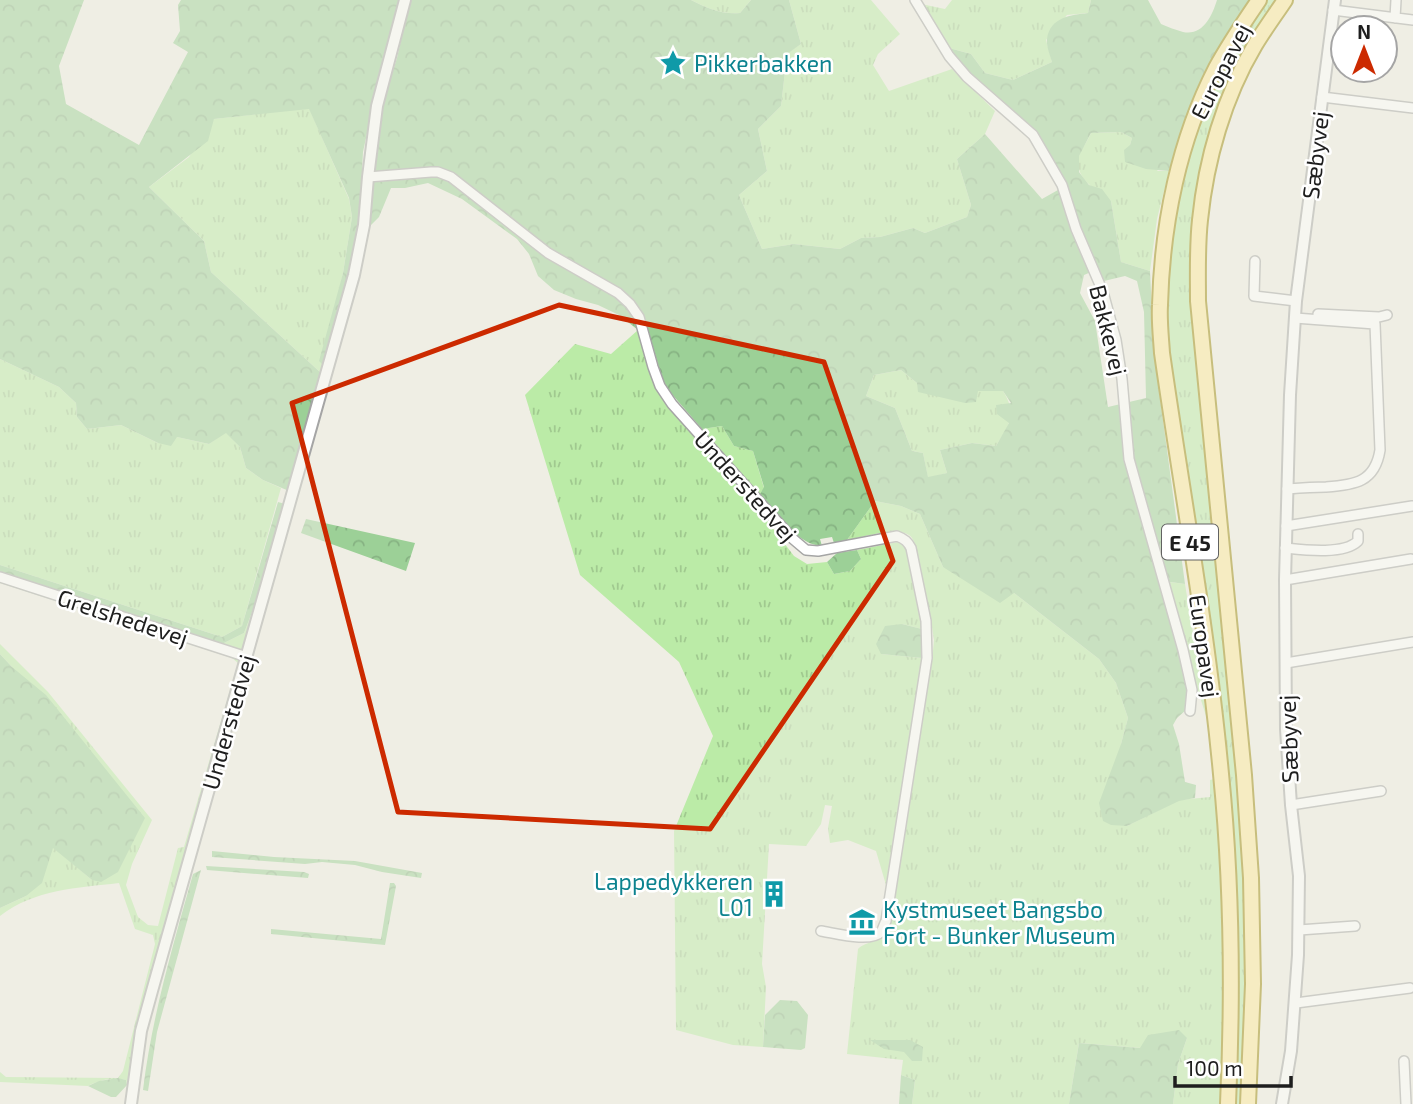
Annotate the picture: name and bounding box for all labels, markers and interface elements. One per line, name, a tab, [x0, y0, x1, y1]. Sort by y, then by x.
north arrow	[1329, 14, 1399, 84]
street label: Europavej	[1184, 18, 1256, 124]
text: N	[1357, 20, 1371, 43]
place icon: Pikkerbakken	[658, 48, 688, 78]
place label: Pikkerbakken	[694, 49, 832, 77]
street label: Sæbyvej	[1296, 109, 1334, 201]
street label: Bakkevej	[1084, 282, 1134, 378]
street label: Understedvej	[689, 425, 803, 547]
road number: E 45	[1162, 524, 1218, 560]
street label: Grelshedevej	[54, 583, 192, 651]
street label: Europavej	[1184, 593, 1226, 699]
street label: Understedvej	[195, 651, 261, 793]
street label: Sæbyvej	[1272, 694, 1304, 784]
place label: Lappedykkeren L01	[594, 867, 753, 921]
building icon: Lappedykkeren L01	[759, 879, 789, 909]
place label: Kystmuseet Bangsbo Fort - Bunker Museum	[883, 895, 1116, 949]
museum icon: Kystmuseet Bangsbo Fort - Bunker Museum	[847, 907, 877, 937]
scale bar	[1175, 1044, 1290, 1088]
text: 100 m	[1186, 1055, 1243, 1080]

